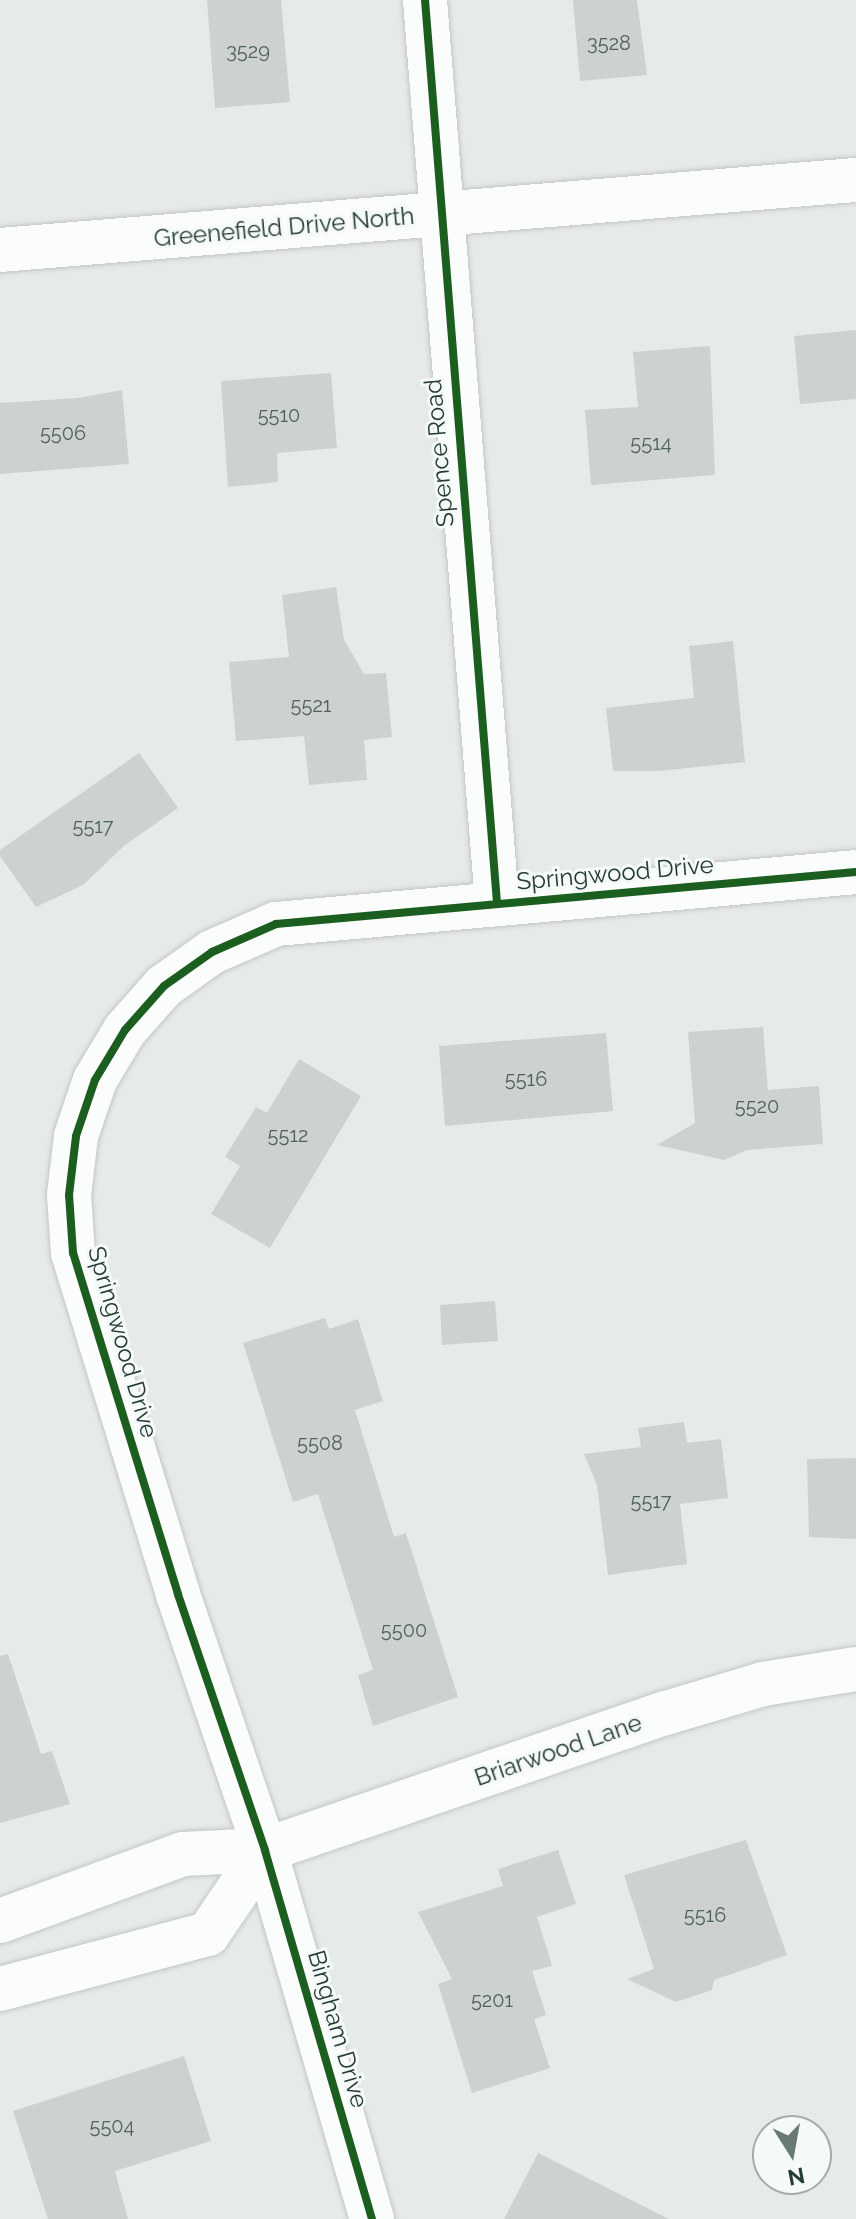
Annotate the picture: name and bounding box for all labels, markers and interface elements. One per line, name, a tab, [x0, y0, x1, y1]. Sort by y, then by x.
house number: 3528	[587, 31, 631, 55]
house number: 3529	[226, 39, 270, 63]
street label: Greenefield Drive North	[152, 201, 416, 253]
street label: Spence Road	[418, 378, 460, 528]
house number: 5510	[258, 403, 300, 427]
house number: 5506	[40, 421, 86, 445]
house number: 5514	[630, 431, 672, 455]
house number: 5521	[291, 693, 331, 717]
house number: 5517	[73, 814, 113, 838]
street label: Springwood Drive	[515, 850, 715, 896]
house number: 5516	[505, 1067, 547, 1091]
house number: 5520	[735, 1094, 779, 1118]
house number: 5512	[268, 1123, 308, 1147]
street label: Springwood Drive	[82, 1243, 164, 1441]
house number: 5508	[297, 1431, 343, 1455]
house number: 5517	[631, 1489, 671, 1513]
house number: 5500	[381, 1618, 427, 1642]
street label: Briarwood Lane	[471, 1708, 645, 1792]
house number: 5516	[684, 1903, 726, 1927]
street label: Bingham Drive	[302, 1947, 374, 2111]
house number: 5201	[471, 1988, 513, 2012]
house number: 5504	[90, 2114, 134, 2138]
north arrow	[752, 2115, 832, 2195]
text: N	[785, 2162, 807, 2191]

